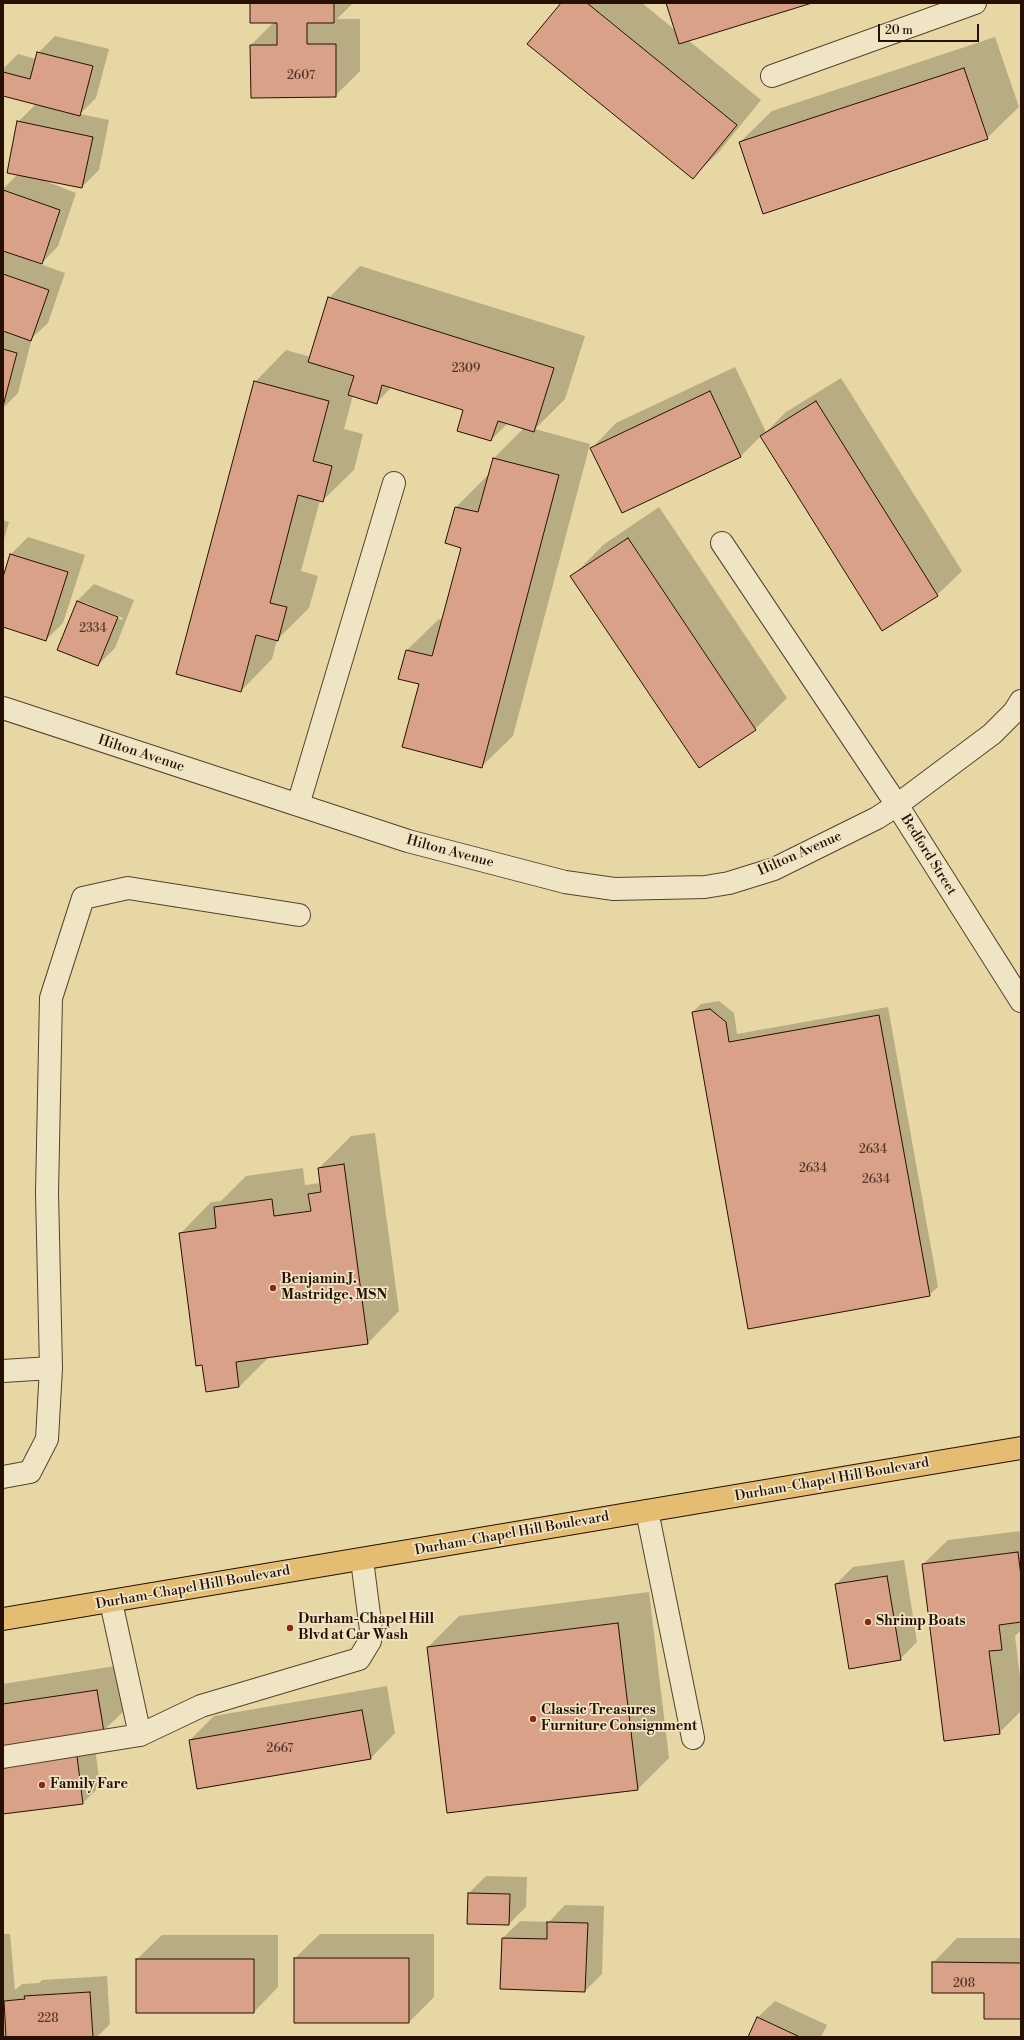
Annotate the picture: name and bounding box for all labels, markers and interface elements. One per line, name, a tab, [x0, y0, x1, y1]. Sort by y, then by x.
scale bar	[880, 16, 981, 42]
text: 20 m	[885, 23, 913, 38]
house number: 2607	[287, 69, 315, 83]
house number: 2309	[452, 362, 480, 376]
house number: 2334	[79, 622, 107, 636]
street label: Hilton Avenue	[96, 732, 186, 776]
street label: Bedford Street	[896, 811, 960, 899]
street label: Hilton Avenue	[755, 828, 845, 880]
street label: Hilton Avenue	[404, 832, 496, 872]
house number: 2634	[859, 1143, 887, 1157]
house number: 2634	[799, 1162, 827, 1176]
house number: 2634	[862, 1173, 890, 1187]
place label: Benjamin J. Mastridge, MSN	[281, 1272, 387, 1304]
marker: Benjamin J. Mastridge, MSN	[268, 1283, 278, 1293]
street label: Durham-Chapel Hill Boulevard	[733, 1455, 931, 1505]
street label: Durham-Chapel Hill Boulevard	[413, 1509, 611, 1559]
street label: Durham-Chapel Hill Boulevard	[94, 1563, 292, 1613]
place label: Durham-Chapel Hill Blvd at Car Wash	[298, 1612, 434, 1644]
place label: Shrimp Boats	[876, 1614, 965, 1630]
marker: Shrimp Boats	[863, 1617, 873, 1627]
marker: Durham-Chapel Hill Blvd at Car Wash	[285, 1623, 295, 1633]
place label: Classic Treasures Furniture Consignment	[541, 1703, 697, 1736]
marker: Classic Treasures Furniture Consignment	[528, 1714, 538, 1724]
house number: 2667	[267, 1742, 293, 1756]
place label: Family Fare	[50, 1777, 128, 1793]
marker: Family Fare	[37, 1780, 47, 1790]
house number: 208	[953, 1977, 975, 1991]
house number: 228	[37, 2012, 59, 2026]

